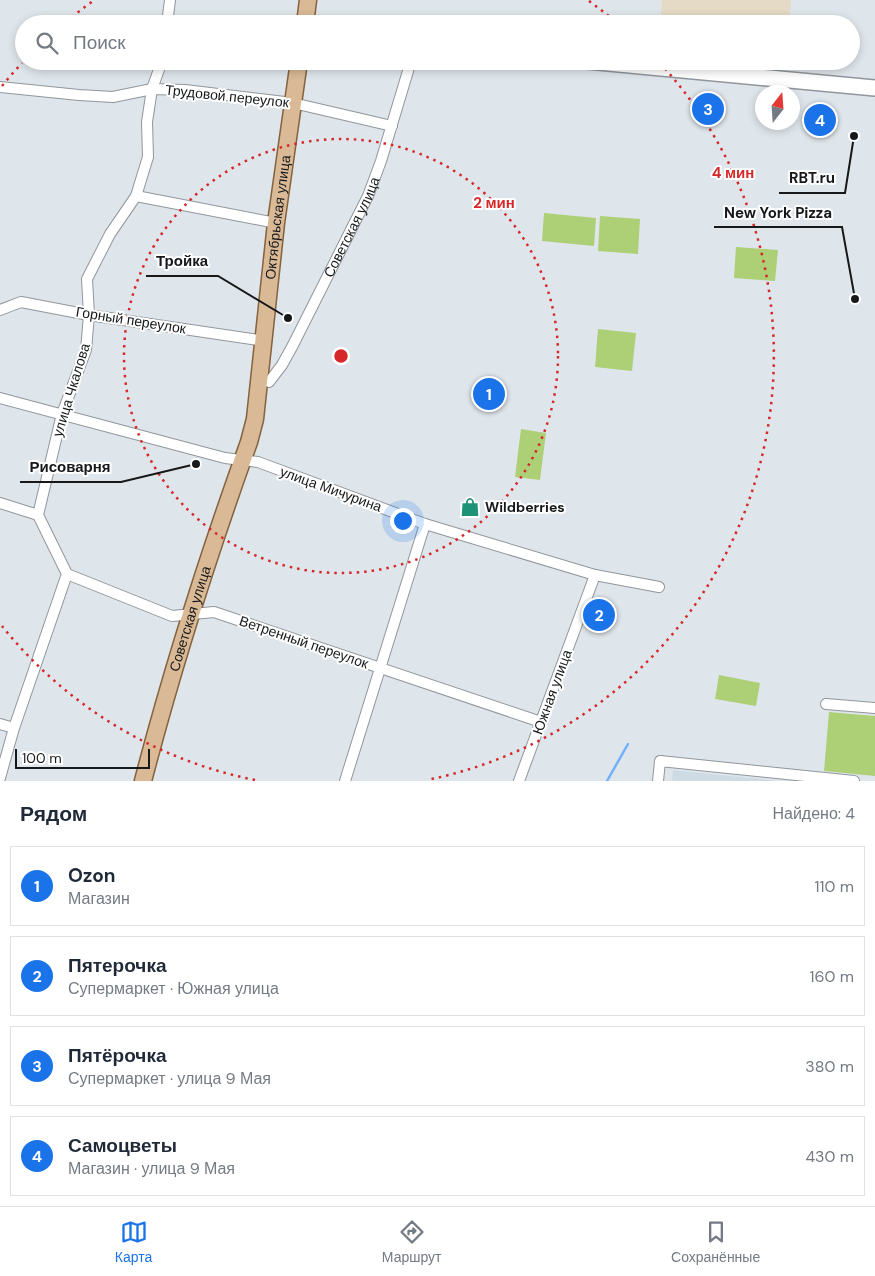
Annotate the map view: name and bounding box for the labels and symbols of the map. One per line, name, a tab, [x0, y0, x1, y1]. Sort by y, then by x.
street label: Трудовой переулок	[164, 81, 291, 112]
north arrow	[755, 85, 800, 130]
pin: 3	[692, 90, 724, 128]
pin: 4	[804, 101, 836, 139]
street label: Октябрьская улица	[261, 154, 295, 281]
text: 4 мин	[712, 163, 754, 183]
callout: RBT.ru	[779, 163, 845, 193]
text: RBT.ru	[789, 168, 835, 188]
street label: Советская улица	[320, 174, 383, 280]
text: 2 мин	[473, 193, 515, 213]
callout: New York Pizza	[714, 197, 842, 227]
text: New York Pizza	[724, 203, 832, 223]
callout: Тройка	[146, 246, 218, 276]
text: Тройка	[156, 251, 209, 271]
street label: Горный переулок	[75, 302, 188, 338]
street label: улица Чкалова	[48, 341, 94, 439]
centre of rings	[332, 347, 350, 365]
pin: 1	[473, 375, 505, 413]
callout: Рисоварня	[20, 452, 121, 482]
text: Рисоварня	[29, 457, 111, 477]
street label: улица Мичурина	[278, 462, 385, 516]
shop icon: Wildberries	[459, 496, 481, 518]
place label: Wildberries	[485, 498, 565, 516]
your location	[390, 508, 416, 534]
street label: Советская улица	[165, 563, 215, 674]
pin: 2	[583, 596, 615, 634]
street label: Ветренный переулок	[237, 611, 372, 673]
street label: Южная улица	[528, 647, 576, 737]
scale bar	[15, 746, 150, 769]

